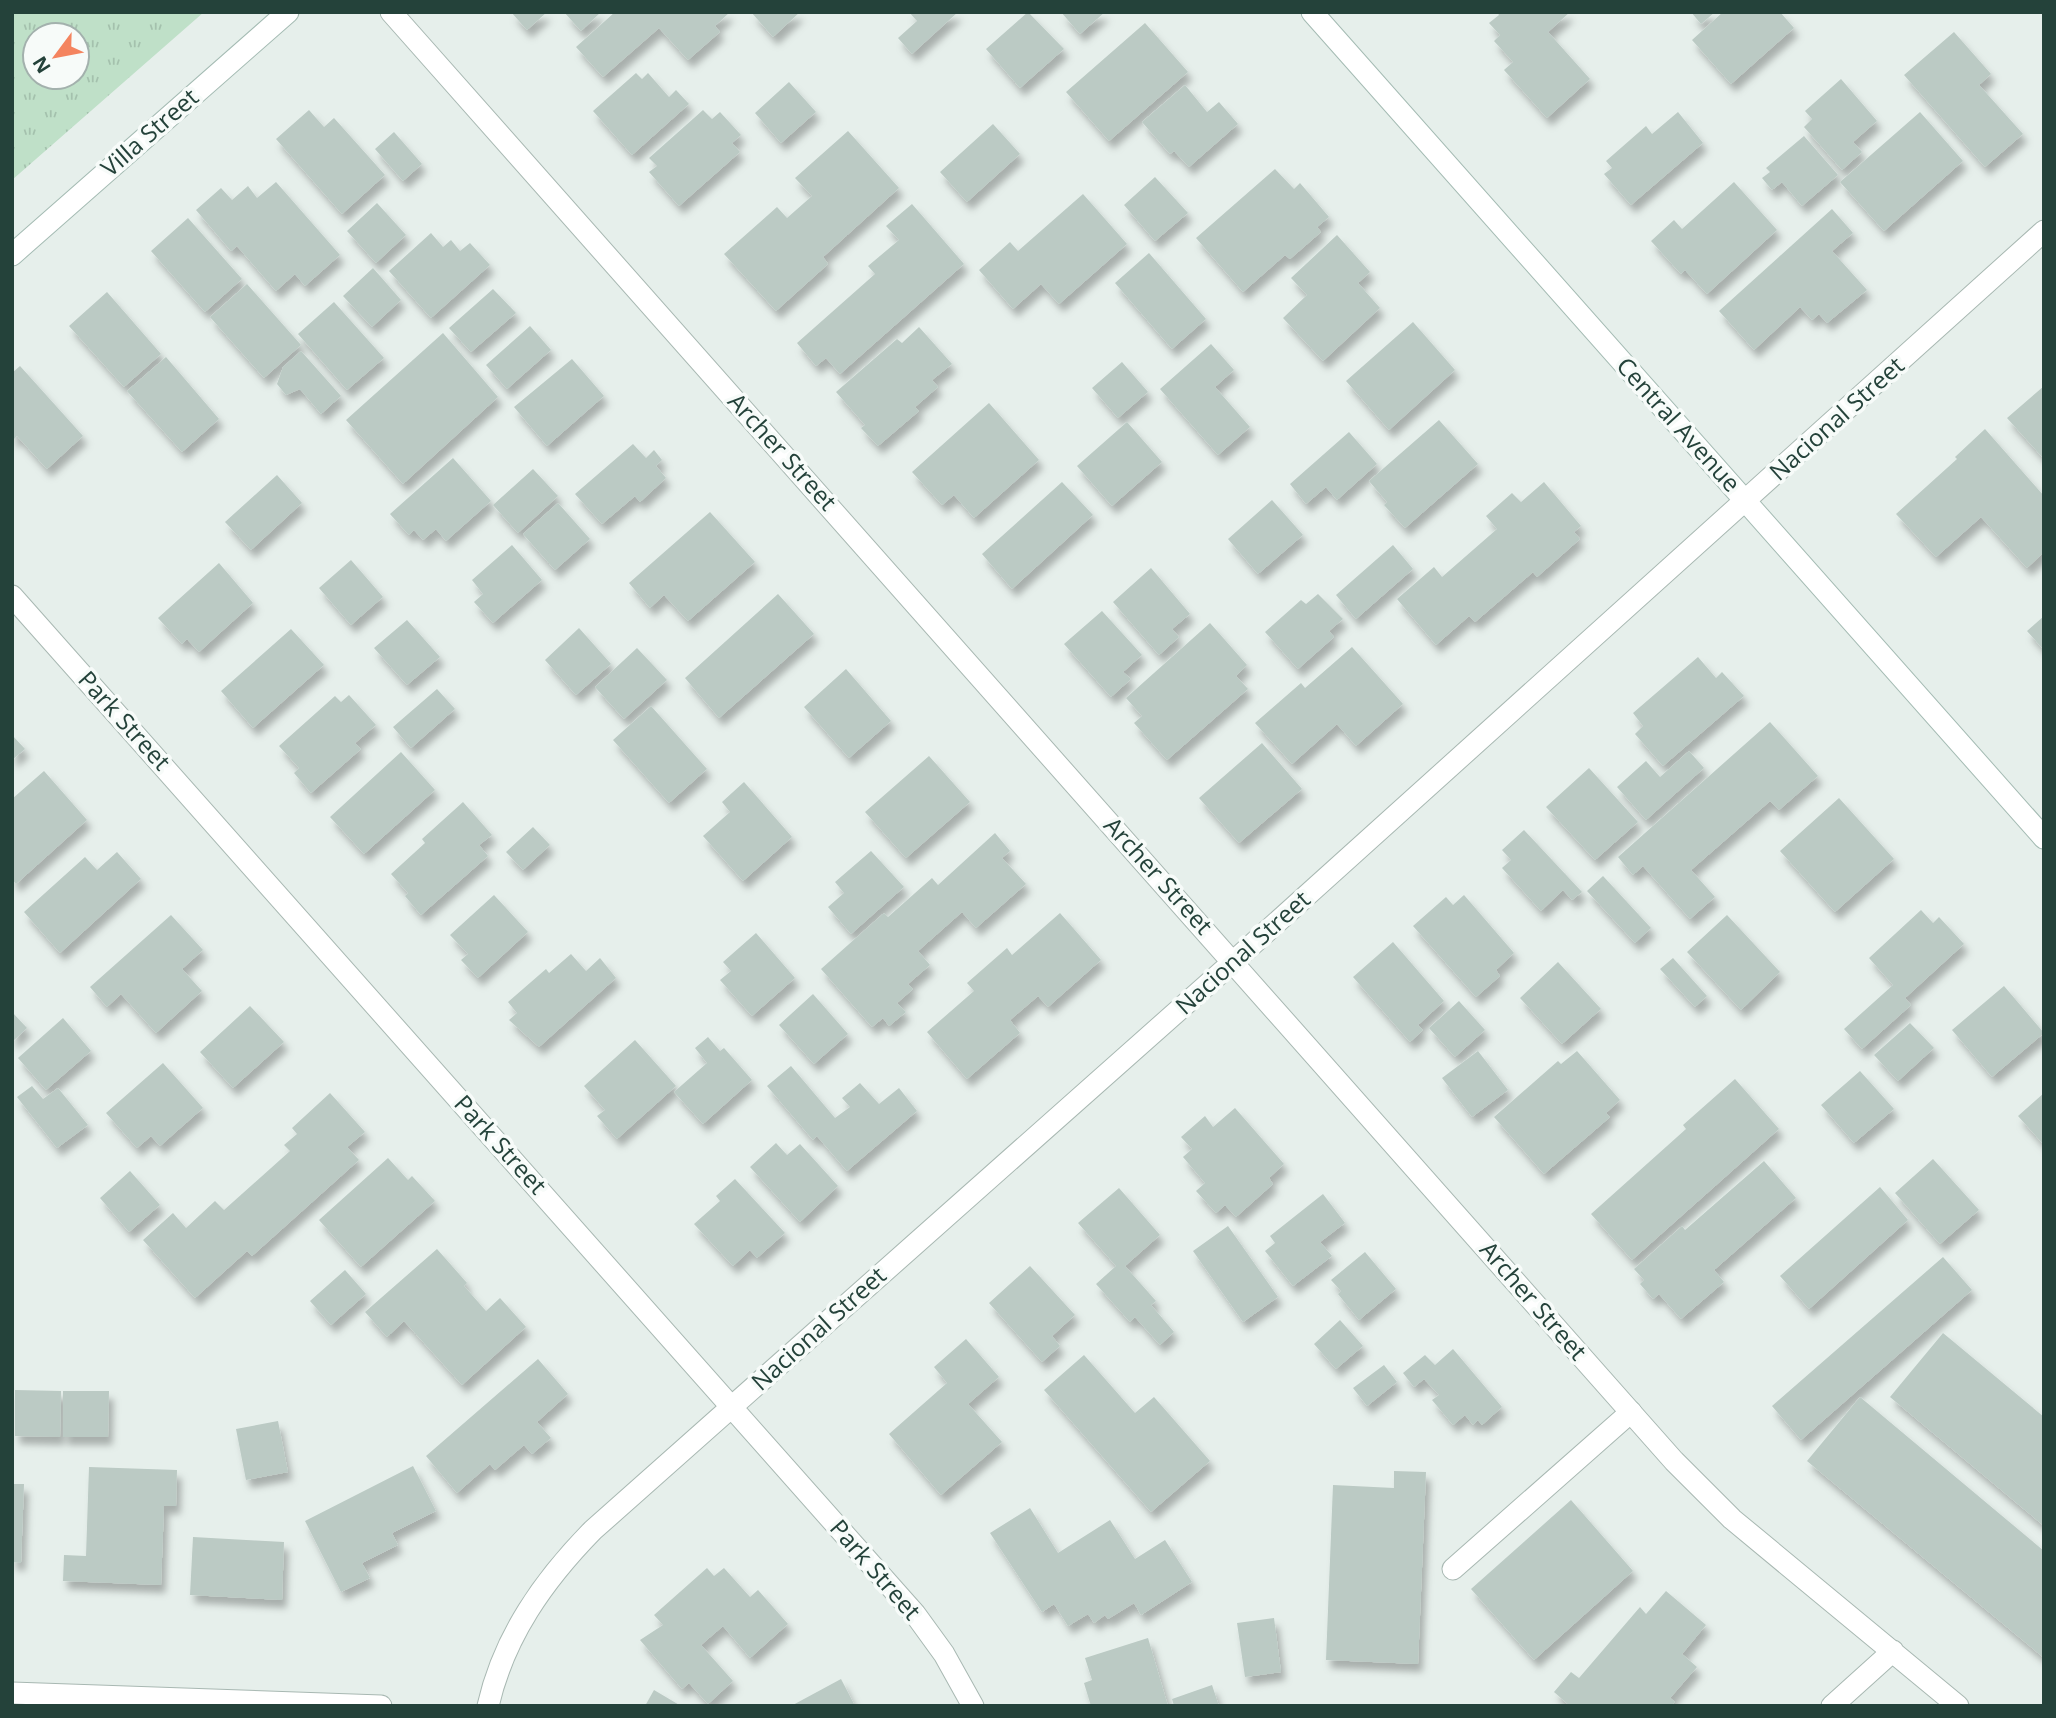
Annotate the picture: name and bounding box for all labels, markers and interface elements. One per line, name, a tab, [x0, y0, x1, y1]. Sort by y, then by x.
north arrow	[21, 21, 91, 91]
text: N	[26, 52, 57, 78]
street label: Villa Street	[93, 80, 205, 183]
street label: Nacional Street	[1761, 348, 1910, 487]
street label: Central Avenue	[1610, 349, 1749, 499]
street label: Archer Street	[721, 385, 845, 517]
street label: Park Street	[72, 663, 179, 777]
street label: Archer Street	[1097, 809, 1221, 941]
street label: Nacional Street	[1167, 882, 1316, 1021]
street label: Park Street	[448, 1087, 555, 1201]
street label: Archer Street	[1473, 1233, 1595, 1367]
street label: Nacional Street	[743, 1258, 892, 1397]
street label: Park Street	[823, 1512, 929, 1626]

